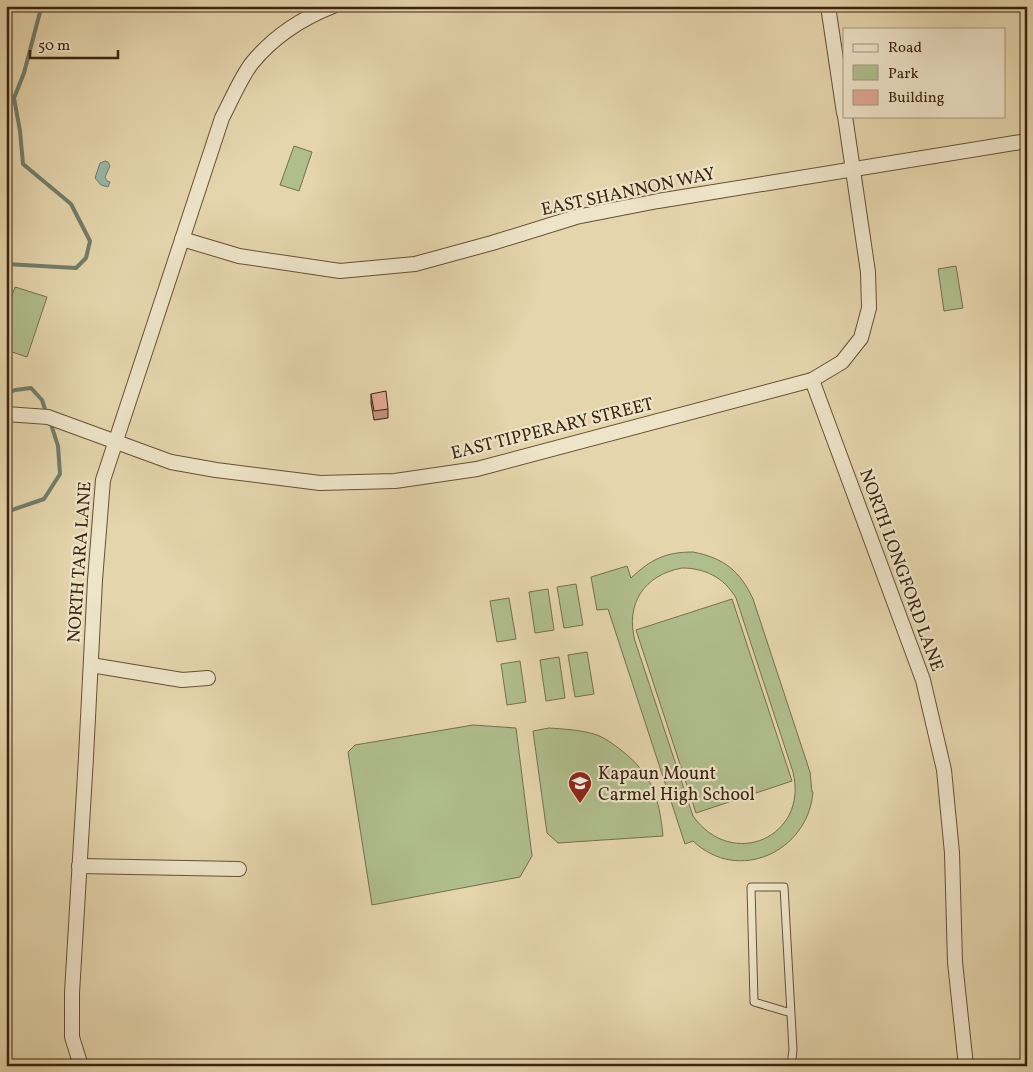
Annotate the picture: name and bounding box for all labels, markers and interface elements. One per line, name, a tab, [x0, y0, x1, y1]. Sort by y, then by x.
scale bar	[30, 28, 118, 60]
legend	[843, 28, 1006, 118]
text: 50 m	[38, 36, 70, 57]
text: Road	[888, 38, 922, 59]
text: Park	[888, 64, 919, 85]
text: Building	[888, 88, 945, 109]
street label: EAST SHANNON WAY	[539, 162, 718, 223]
street label: EAST TIPPERARY STREET	[448, 392, 657, 467]
street label: NORTH LONGFORD LANE	[852, 466, 949, 675]
street label: NORTH TARA LANE	[62, 480, 99, 644]
place label: Kapaun Mount Carmel High School	[598, 762, 755, 808]
school or university icon: Kapaun Mount Carmel High School	[567, 770, 593, 804]

